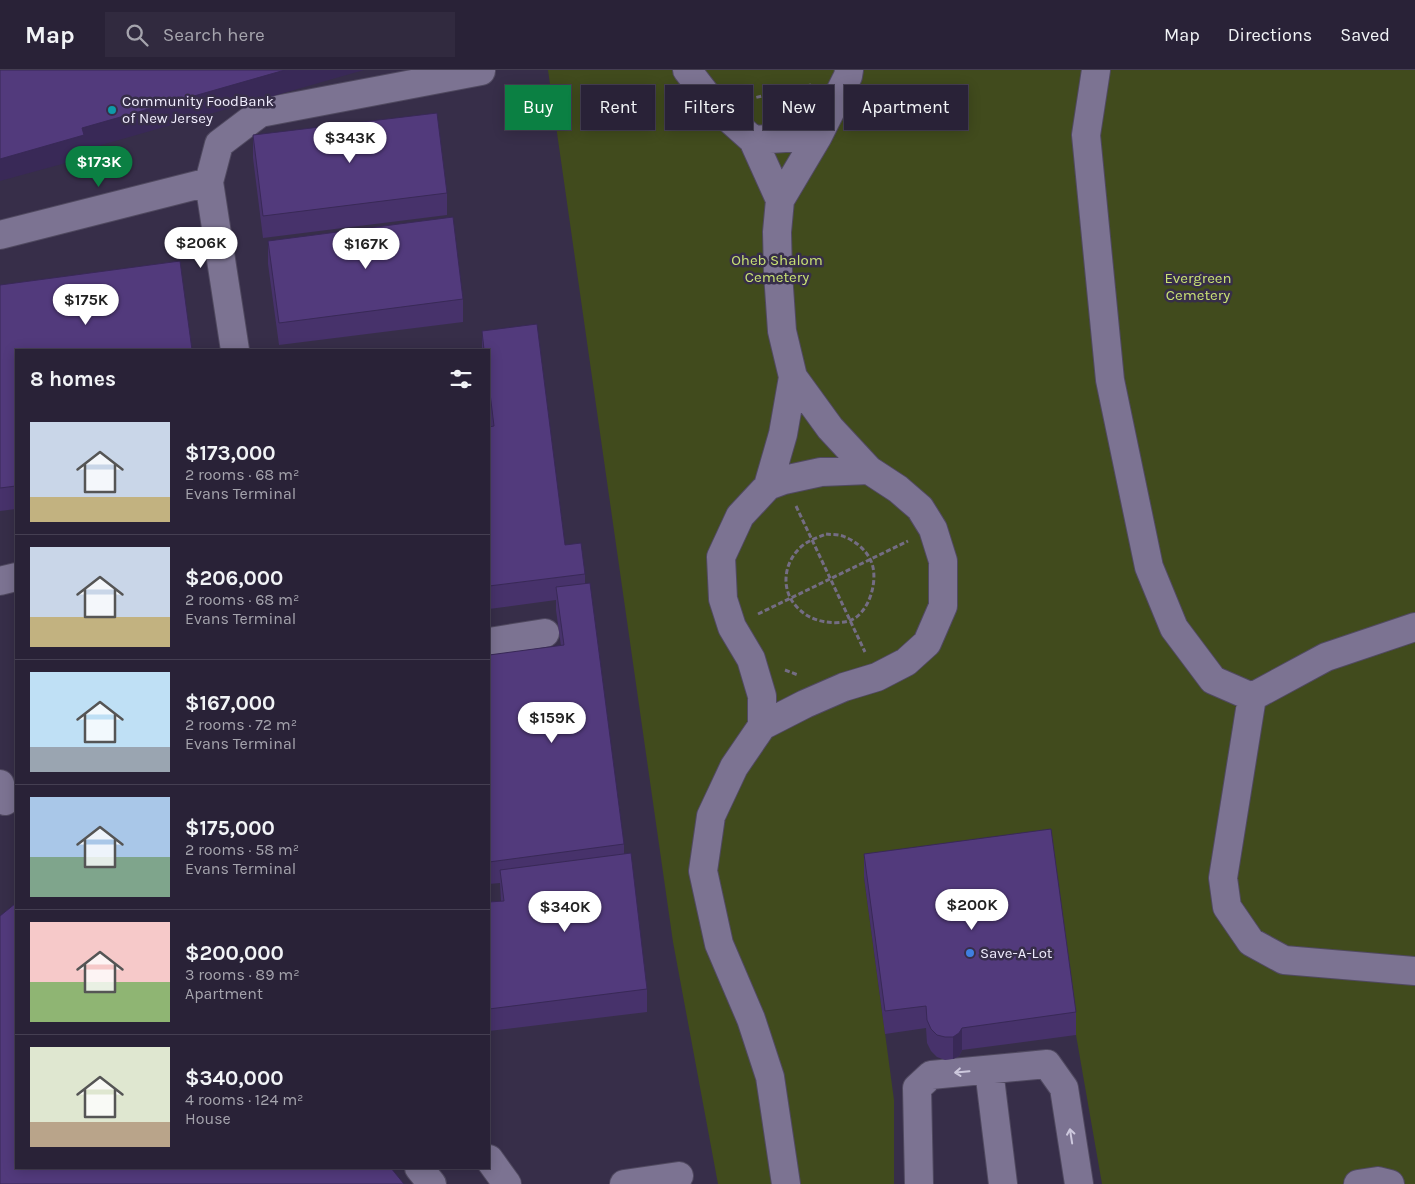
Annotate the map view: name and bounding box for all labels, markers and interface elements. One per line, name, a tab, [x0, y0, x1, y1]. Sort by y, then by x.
search box	[105, 12, 455, 57]
text: Map	[25, 21, 75, 49]
icon: search	[123, 21, 151, 49]
text: Search here	[163, 24, 265, 46]
text: Map	[1164, 24, 1200, 46]
text: Directions	[1228, 24, 1312, 46]
text: Saved	[1340, 24, 1390, 46]
chip: Buy	[505, 85, 571, 130]
chip: Rent	[581, 85, 655, 130]
chip: Filters	[665, 85, 753, 130]
chip: New	[763, 85, 834, 130]
chip: Apartment	[844, 85, 968, 130]
place label: Community FoodBank of New Jersey	[122, 92, 274, 127]
marker: Community FoodBank of New Jersey	[106, 104, 118, 116]
pin: $343K	[315, 122, 385, 164]
text: $343K	[325, 128, 375, 147]
pin: $173K	[64, 146, 134, 188]
text: $173K	[76, 152, 122, 171]
pin: $206K	[166, 226, 236, 269]
pin: $167K	[331, 228, 401, 270]
text: $206K	[176, 233, 227, 252]
text: $167K	[344, 234, 388, 253]
park label: Oheb Shalom Cemetery	[731, 251, 823, 286]
park label: Evergreen Cemetery	[1164, 269, 1232, 304]
pin: $175K	[51, 284, 121, 326]
text: $175K	[64, 290, 108, 309]
icon: filters	[447, 365, 475, 393]
text: 8 homes	[30, 367, 116, 391]
text: $173,000	[185, 441, 276, 465]
icon: home	[70, 442, 130, 502]
text: 2 rooms · 68 m²	[185, 465, 299, 484]
text: Evans Terminal	[185, 484, 296, 503]
text: $206,000	[185, 566, 283, 590]
icon: home	[70, 567, 130, 627]
text: 2 rooms · 68 m²	[185, 590, 299, 609]
text: Evans Terminal	[185, 609, 296, 628]
text: $167,000	[185, 691, 275, 715]
icon: home	[70, 692, 130, 752]
pin: $159K	[517, 702, 587, 744]
text: $159K	[529, 708, 575, 727]
text: 2 rooms · 72 m²	[185, 715, 297, 734]
text: Evans Terminal	[185, 734, 296, 753]
text: $175,000	[185, 816, 275, 840]
icon: home	[70, 817, 130, 877]
text: 2 rooms · 58 m²	[185, 840, 299, 859]
text: Evans Terminal	[185, 859, 296, 878]
pin: $200K	[937, 888, 1007, 931]
pin: $340K	[530, 890, 600, 933]
text: $200K	[946, 895, 998, 914]
text: $340K	[539, 897, 591, 916]
text: $200,000	[185, 941, 284, 965]
icon: home	[70, 942, 130, 1002]
place label: Save-A-Lot	[980, 944, 1053, 962]
marker: Save-A-Lot	[964, 947, 976, 959]
text: 3 rooms · 89 m²	[185, 965, 300, 984]
text: Apartment	[185, 984, 263, 1003]
text: $340,000	[185, 1066, 283, 1090]
icon: home	[70, 1067, 130, 1127]
one-way arrow	[955, 1067, 971, 1077]
text: 4 rooms · 124 m²	[185, 1090, 304, 1109]
text: House	[185, 1109, 231, 1128]
one-way arrow	[1066, 1128, 1076, 1144]

